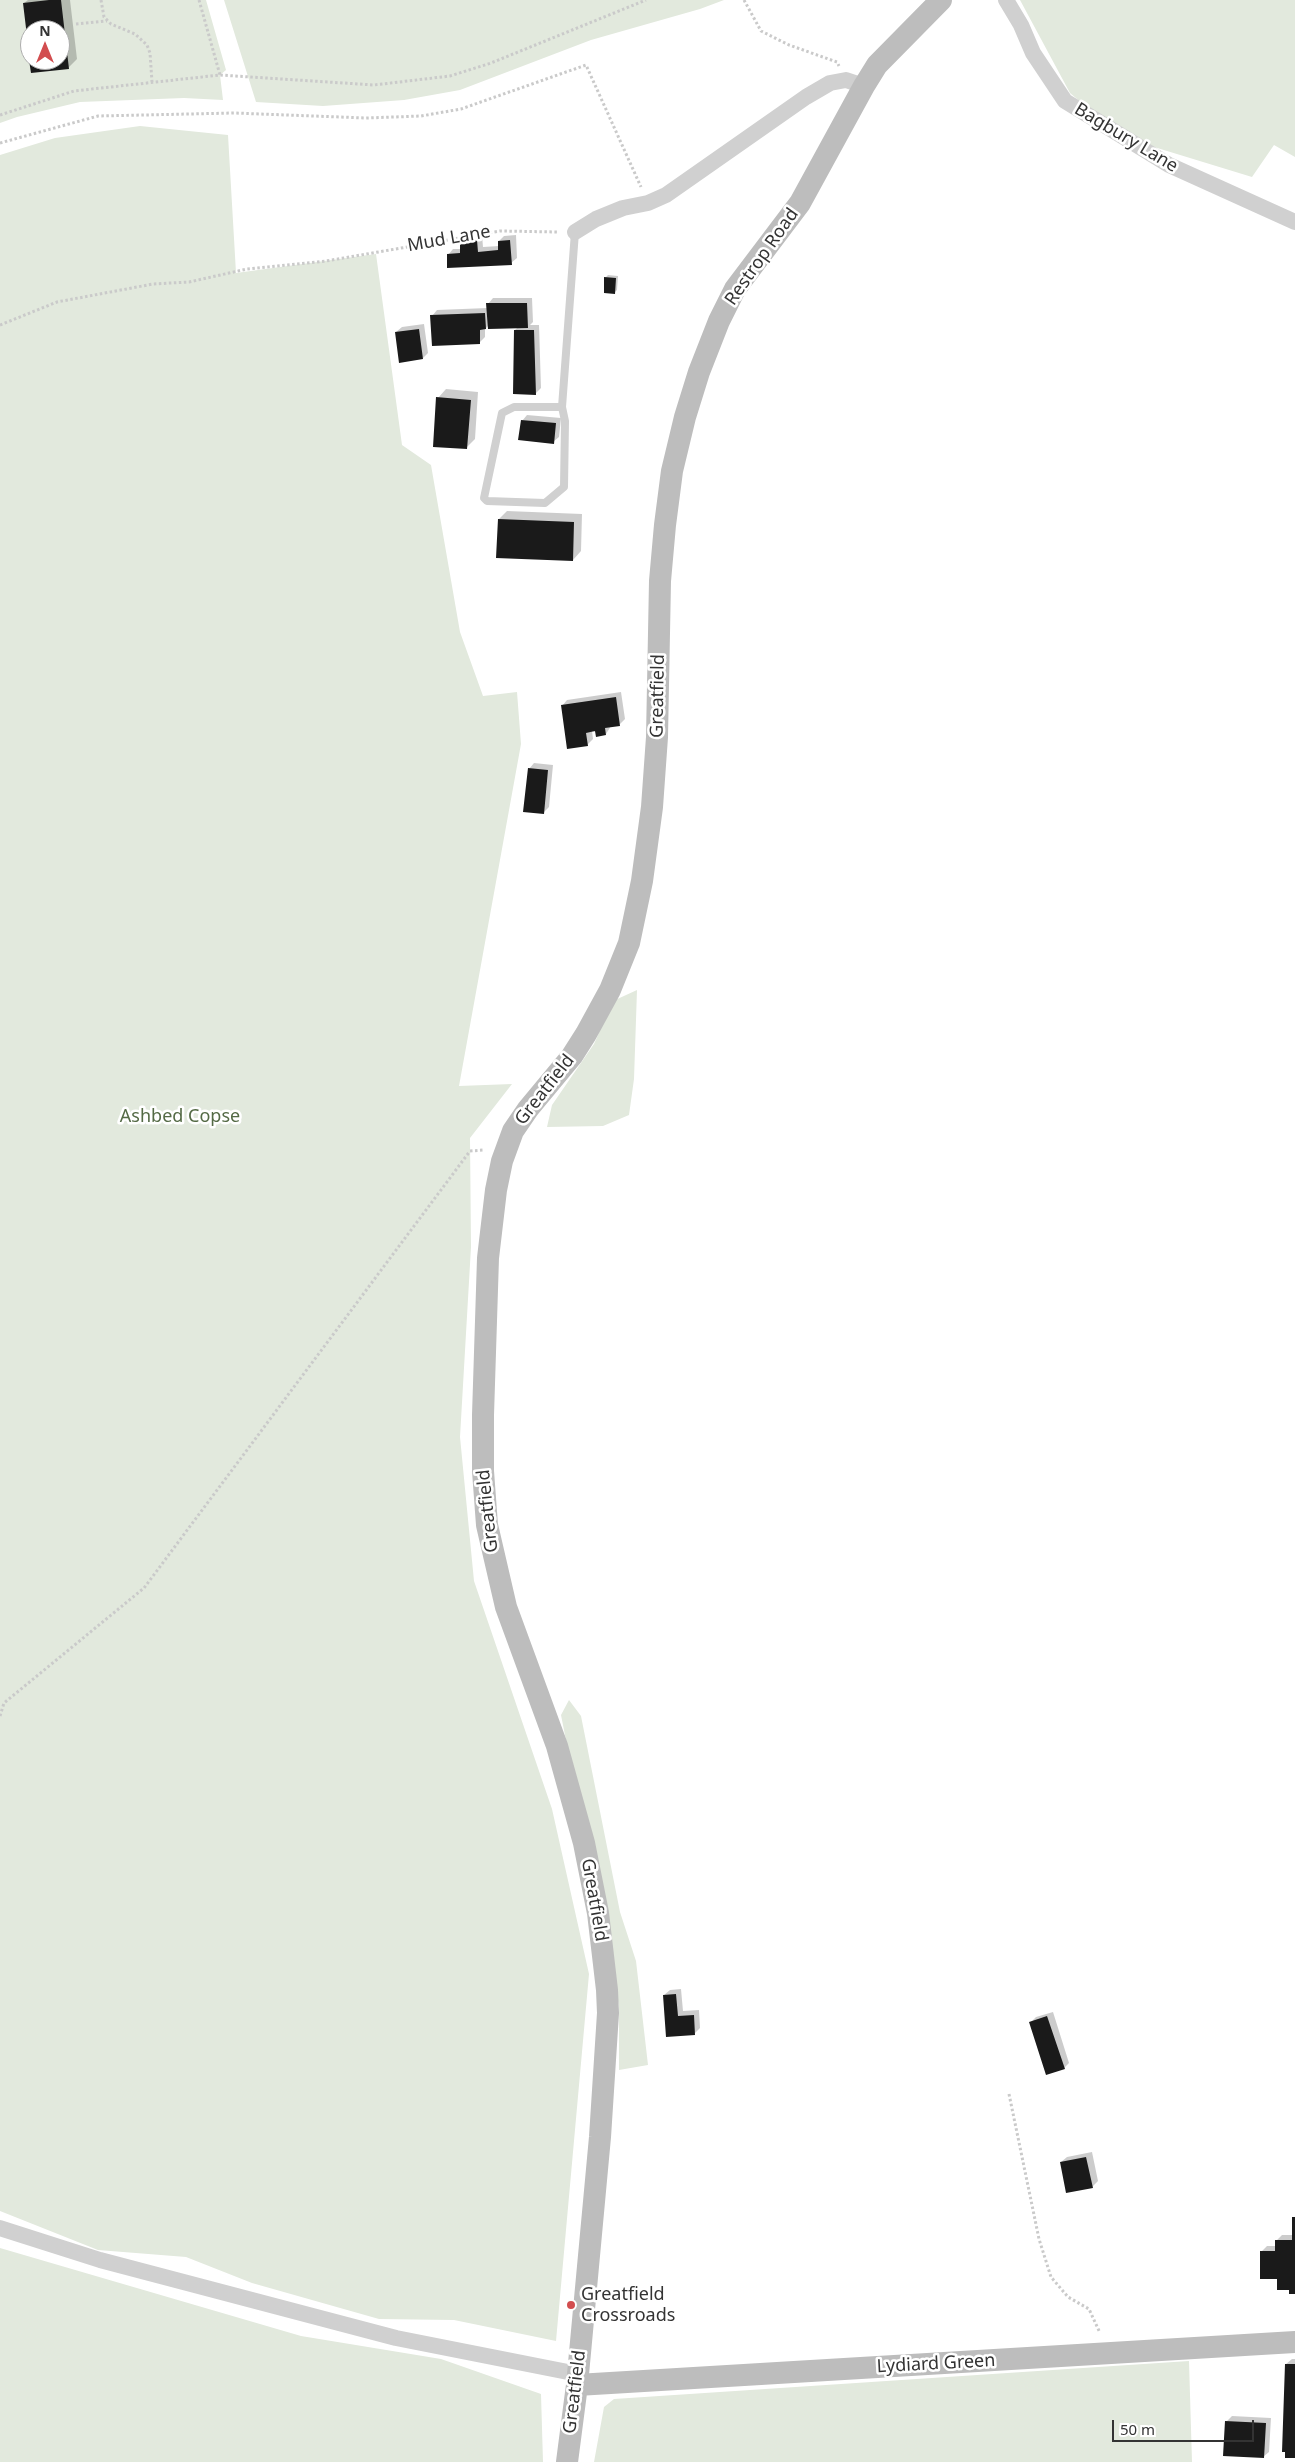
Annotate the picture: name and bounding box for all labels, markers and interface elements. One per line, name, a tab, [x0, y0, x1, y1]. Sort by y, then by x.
north arrow	[20, 20, 70, 70]
text: N	[39, 21, 51, 40]
street label: Bagbury Lane	[1070, 99, 1182, 177]
street label: Restrop Road	[721, 204, 803, 310]
street label: Mud Lane	[406, 221, 492, 257]
street label: Greatfield	[646, 654, 670, 738]
street label: Greatfield	[511, 1050, 579, 1130]
park label: Ashbed Copse	[120, 1106, 240, 1128]
street label: Greatfield	[473, 1468, 503, 1554]
street label: Greatfield	[576, 1857, 612, 1943]
place label: Greatfield Crossroads	[581, 2284, 675, 2326]
marker: Greatfield Crossroads	[565, 2299, 577, 2311]
street label: Greatfield	[559, 2349, 591, 2435]
street label: Lydiard Green	[876, 2350, 996, 2378]
scale bar	[1115, 2410, 1258, 2442]
text: 50 m	[1120, 2419, 1155, 2439]

